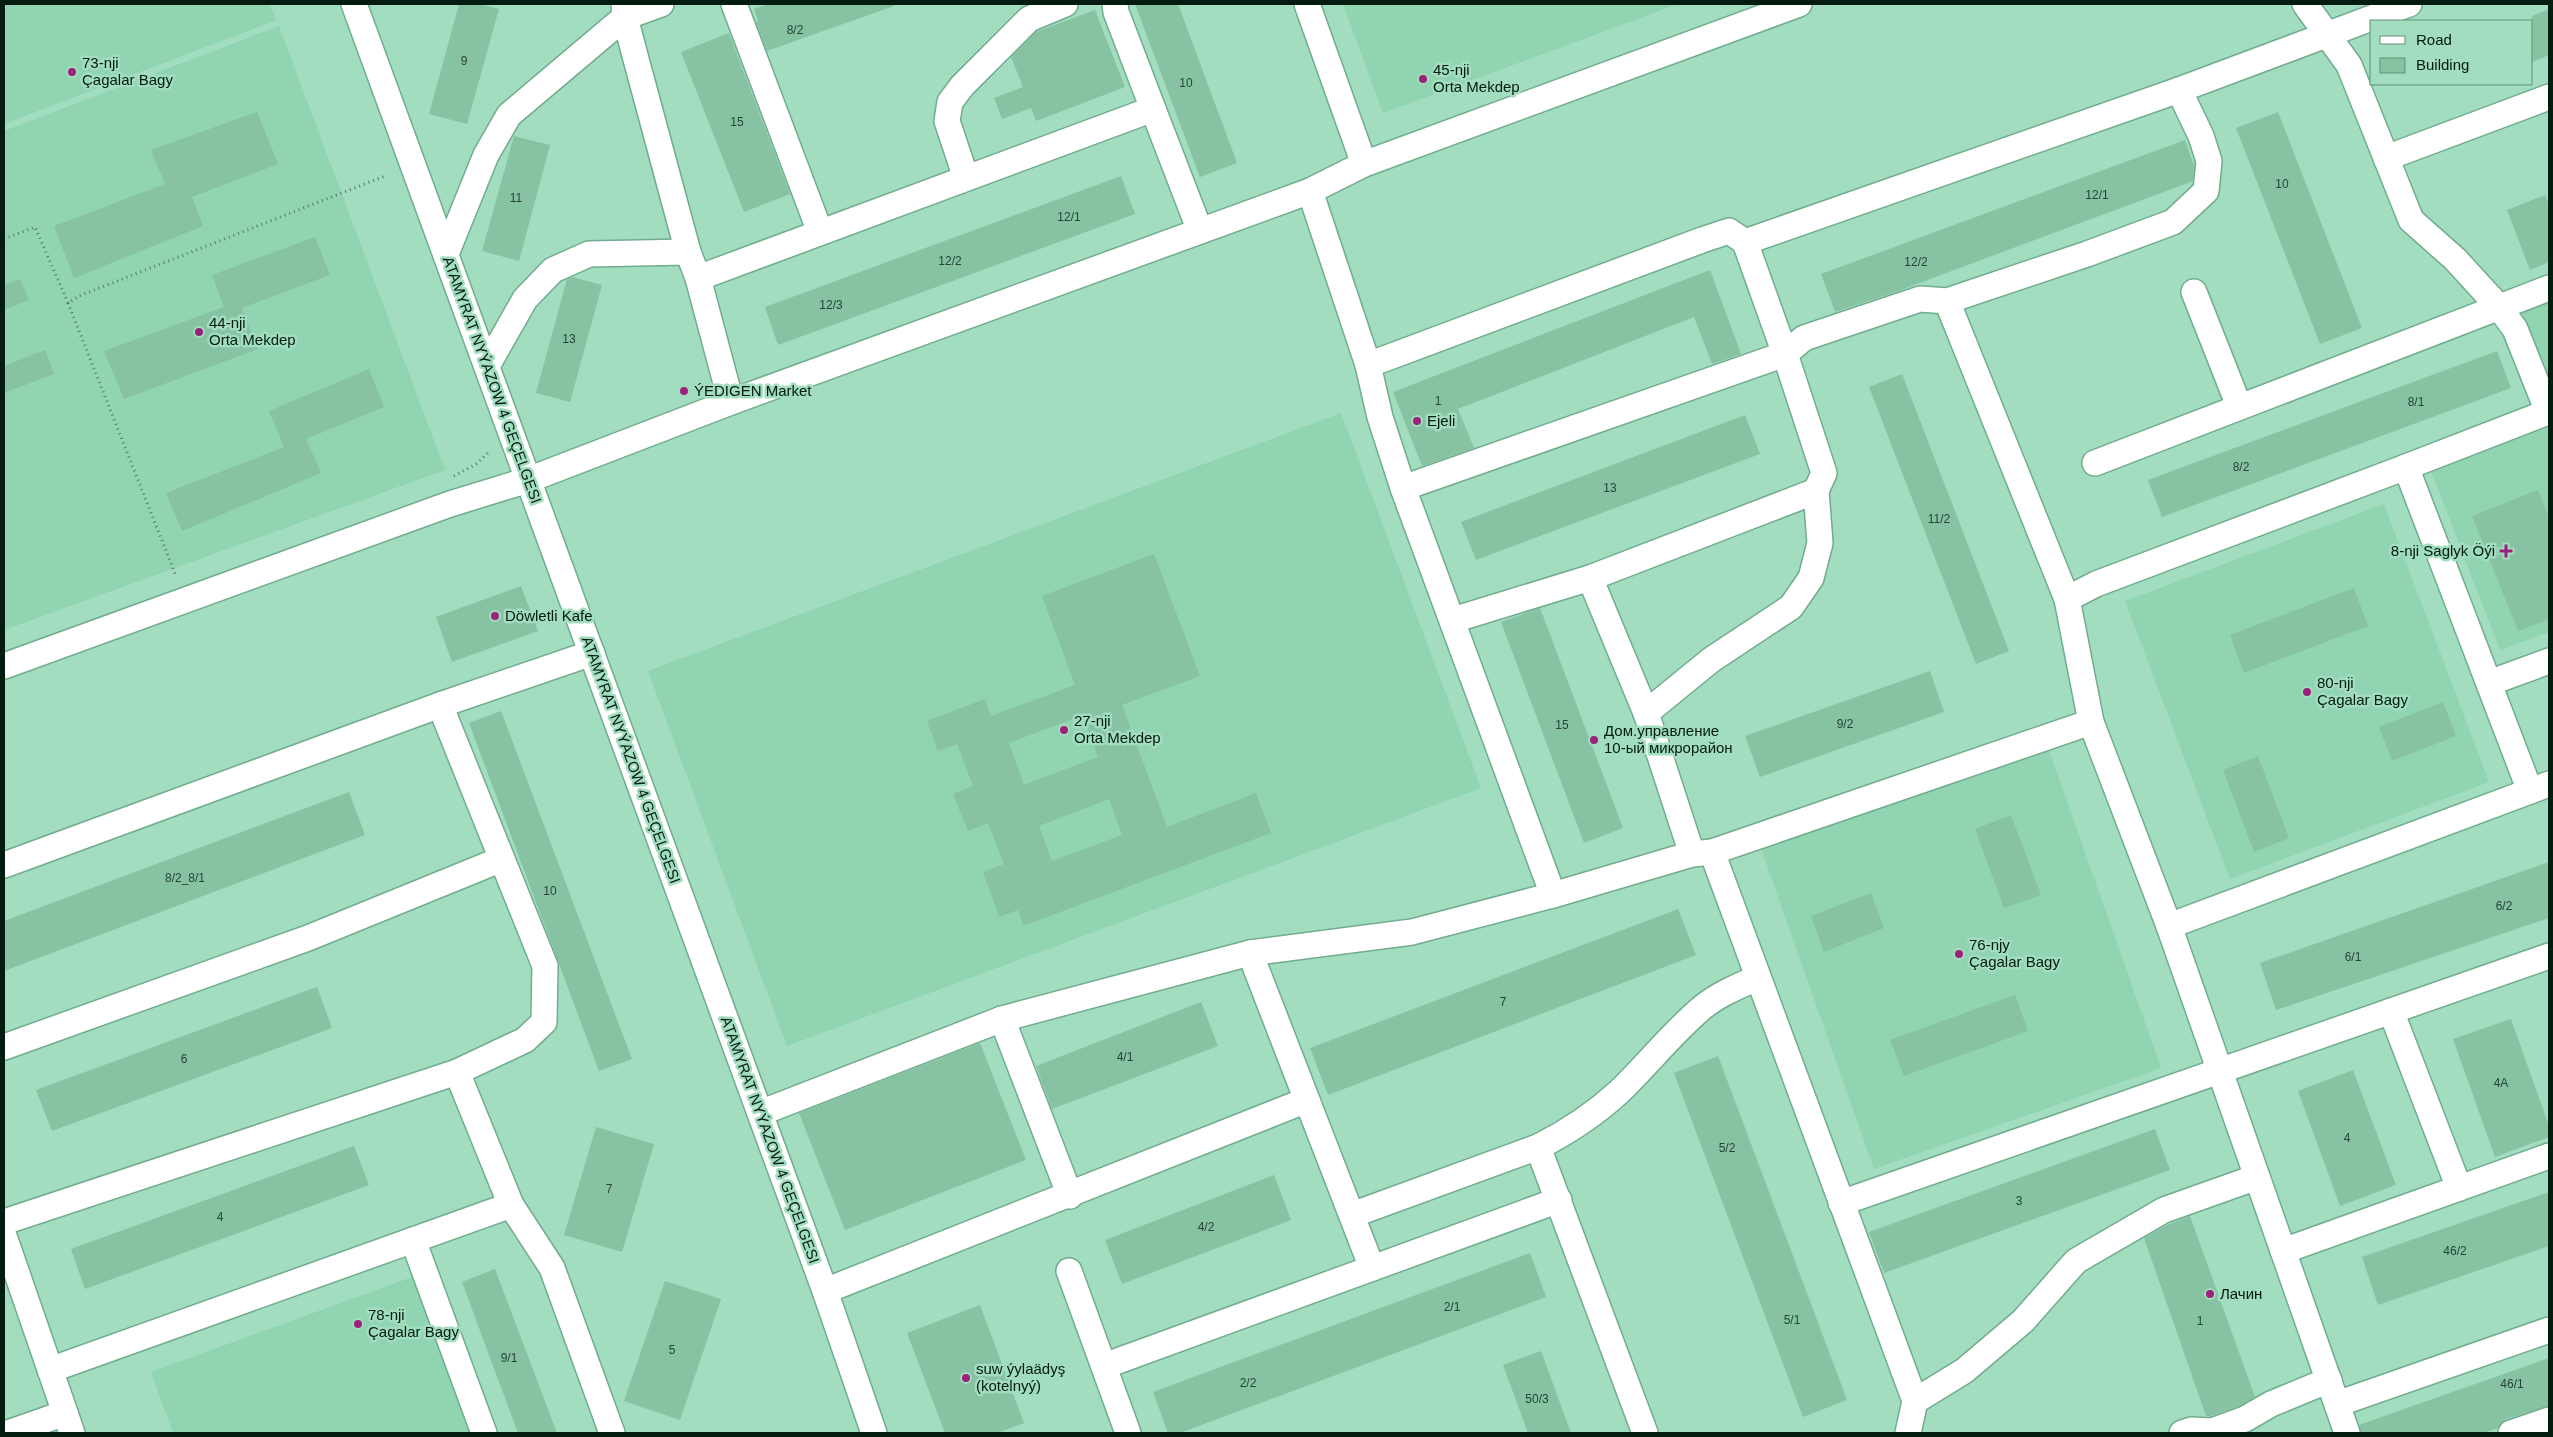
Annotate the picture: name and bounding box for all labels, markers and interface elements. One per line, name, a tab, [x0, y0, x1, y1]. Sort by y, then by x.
legend	[2370, 20, 2533, 85]
house number: 8/2	[787, 23, 804, 37]
text: Road	[2416, 31, 2452, 48]
place label: 73-nji Çagalar Bagy	[82, 54, 173, 88]
house number: 9	[461, 54, 468, 68]
text: Building	[2416, 56, 2469, 73]
place label: 45-nji Orta Mekdep	[1433, 61, 1520, 95]
marker: 73-nji Çagalar Bagy	[66, 66, 78, 78]
marker: 45-nji Orta Mekdep	[1417, 73, 1429, 85]
house number: 10	[1179, 76, 1193, 90]
house number: 15	[730, 115, 744, 129]
house number: 10	[2275, 177, 2289, 191]
house number: 12/1	[2085, 188, 2109, 202]
house number: 11	[510, 191, 523, 205]
house number: 12/1	[1057, 210, 1081, 224]
street label: ATAMYRAT NYÝAZOW 4 GEÇELGESI	[440, 254, 545, 506]
house number: 12/2	[938, 254, 962, 268]
house number: 12/2	[1904, 255, 1928, 269]
house number: 12/3	[819, 298, 843, 312]
place label: 44-nji Orta Mekdep	[209, 314, 296, 348]
marker: 44-nji Orta Mekdep	[193, 326, 205, 338]
house number: 13	[562, 332, 576, 346]
place label: ÝEDIGEN Market	[694, 382, 812, 399]
marker: ÝEDIGEN Market	[678, 385, 690, 397]
house number: 1	[1435, 394, 1442, 408]
house number: 8/1	[2408, 395, 2425, 409]
place label: Ejeli	[1427, 412, 1455, 429]
marker: Ejeli	[1411, 415, 1423, 427]
house number: 8/2	[2233, 460, 2250, 474]
house number: 13	[1603, 481, 1617, 495]
house number: 11/2	[1928, 512, 1951, 526]
place label: 8-nji Saglyk Öýi	[2391, 542, 2495, 559]
marker: 8-nji Saglyk Öýi	[2499, 544, 2513, 558]
place label: Döwletli Kafe	[505, 607, 593, 624]
marker: Döwletli Kafe	[489, 610, 501, 622]
street label: ATAMYRAT NYÝAZOW 4 GEÇELGESI	[579, 634, 684, 886]
place label: 80-nji Çagalar Bagy	[2317, 674, 2408, 708]
marker: 80-nji Çagalar Bagy	[2301, 686, 2313, 698]
place label: 27-nji Orta Mekdep	[1074, 712, 1161, 746]
house number: 9/2	[1837, 717, 1854, 731]
house number: 15	[1555, 718, 1569, 732]
place label: Дом.управление 10-ый микрорайон	[1604, 722, 1733, 756]
marker: 27-nji Orta Mekdep	[1058, 724, 1070, 736]
marker: Дом.управление 10-ый микрорайон	[1588, 734, 1600, 746]
house number: 8/2_8/1	[165, 871, 205, 885]
house number: 10	[543, 884, 557, 898]
house number: 6/2	[2496, 899, 2513, 913]
place label: 76-njy Çagalar Bagy	[1969, 936, 2060, 970]
marker: 76-njy Çagalar Bagy	[1953, 948, 1965, 960]
house number: 6/1	[2345, 950, 2362, 964]
house number: 7	[1500, 995, 1507, 1009]
street label: ATAMYRAT NYÝAZOW 4 GEÇELGESI	[718, 1014, 823, 1266]
house number: 4/1	[1117, 1050, 1134, 1064]
house number: 6	[181, 1052, 188, 1066]
house number: 4A	[2494, 1076, 2508, 1090]
house number: 4	[2344, 1131, 2351, 1145]
house number: 5/2	[1719, 1141, 1736, 1155]
house number: 7	[606, 1182, 613, 1196]
house number: 3	[2016, 1194, 2023, 1208]
house number: 4	[217, 1210, 224, 1224]
house number: 4/2	[1198, 1220, 1215, 1234]
house number: 46/2	[2443, 1244, 2467, 1258]
place label: Лачин	[2220, 1285, 2262, 1302]
marker: Лачин	[2204, 1288, 2216, 1300]
house number: 2/1	[1444, 1300, 1461, 1314]
place label: 78-nji Çagalar Bagy	[368, 1306, 459, 1340]
house number: 5/1	[1784, 1313, 1801, 1327]
house number: 1	[2197, 1314, 2204, 1328]
marker: 78-nji Çagalar Bagy	[352, 1318, 364, 1330]
house number: 5	[669, 1343, 676, 1357]
house number: 9/1	[501, 1351, 518, 1365]
place label: suw ýylaädyş (kotelnyý)	[976, 1360, 1065, 1394]
marker: suw ýylaädyş (kotelnyý)	[960, 1372, 972, 1384]
house number: 2/2	[1240, 1376, 1257, 1390]
house number: 46/1	[2500, 1377, 2524, 1391]
house number: 50/3	[1525, 1392, 1549, 1406]

